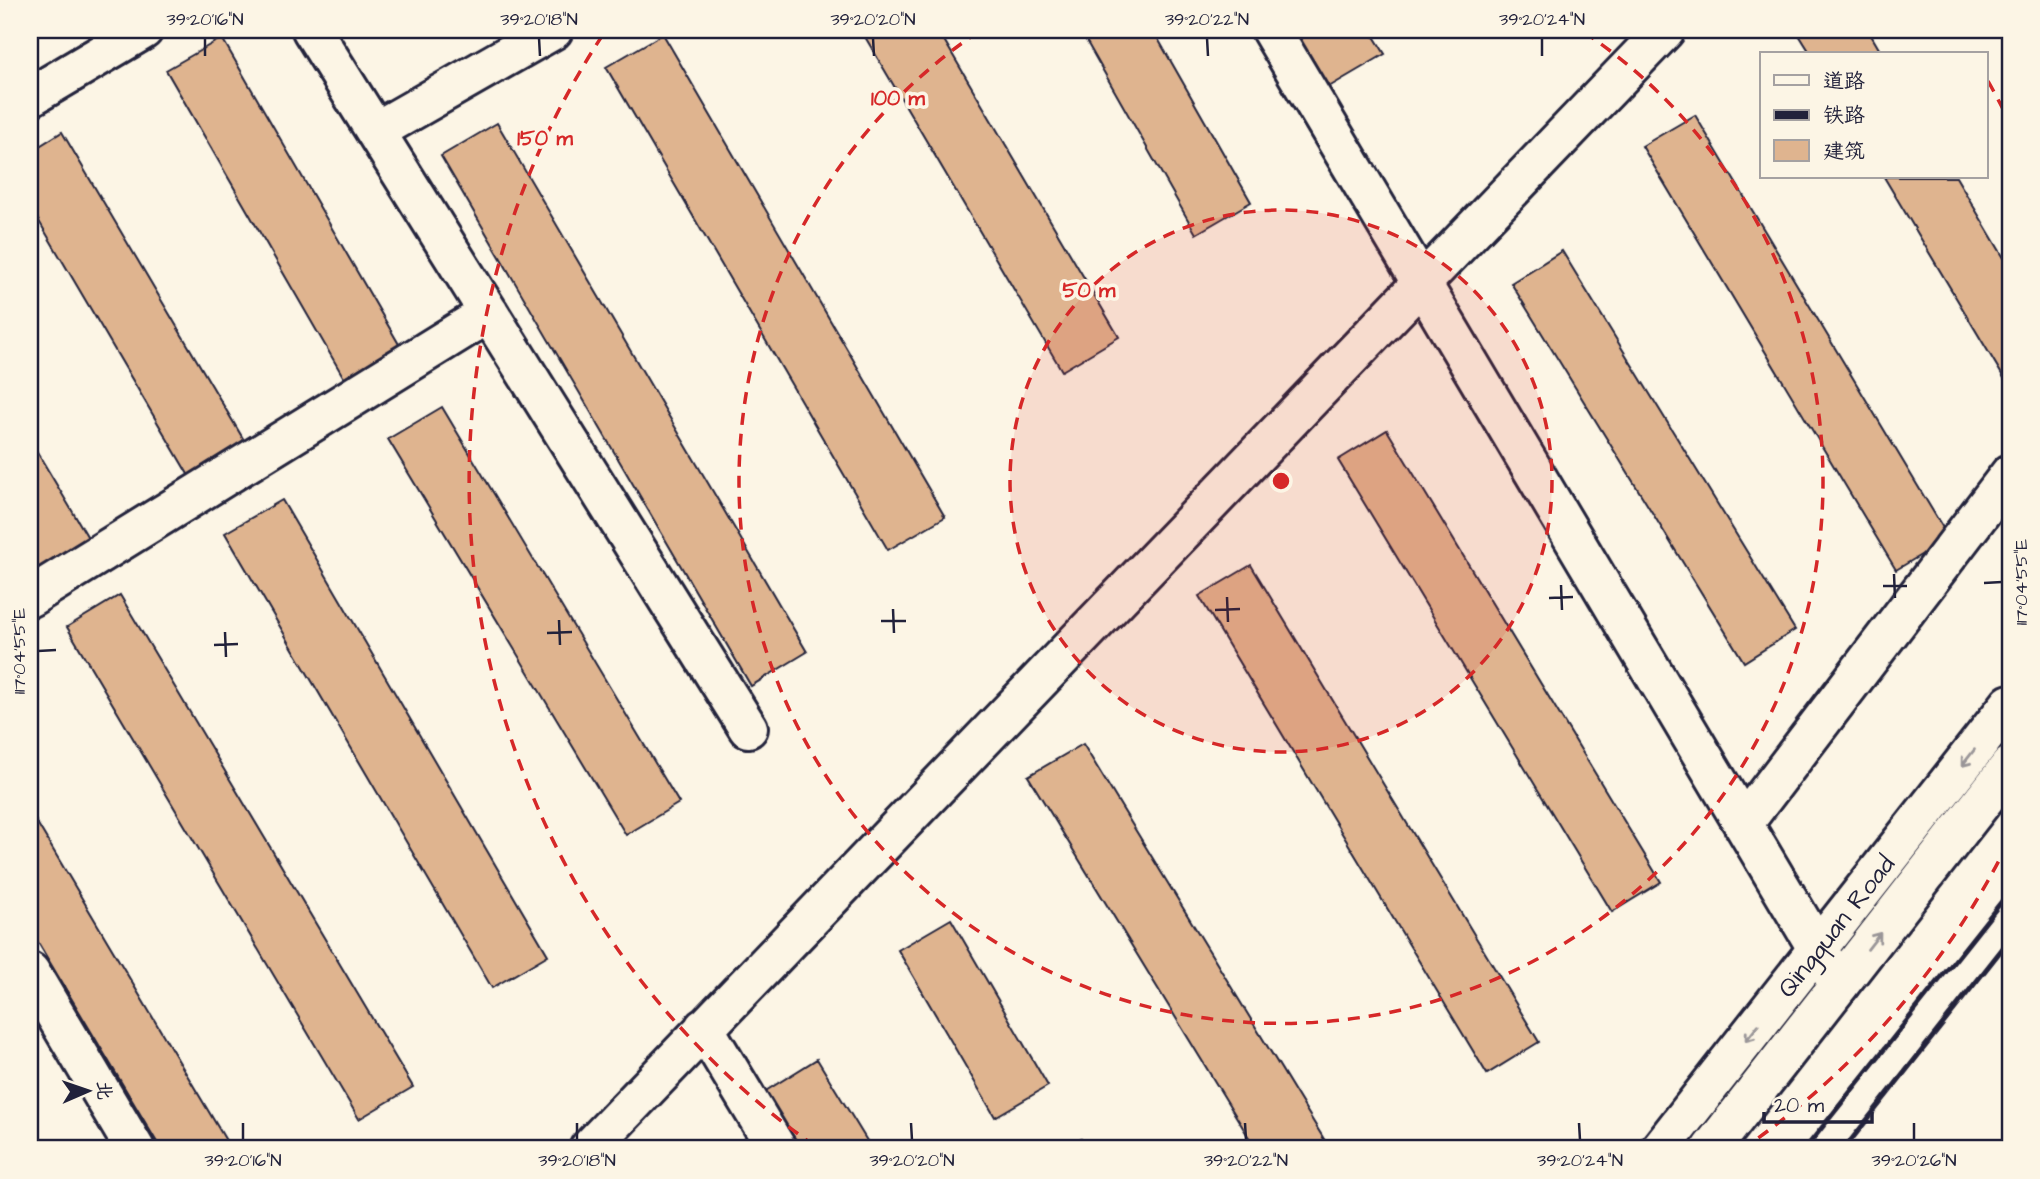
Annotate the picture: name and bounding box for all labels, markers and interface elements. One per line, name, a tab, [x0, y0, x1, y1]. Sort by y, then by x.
text: 39°20'16"N	[166, 7, 244, 32]
text: 39°20'18"N	[500, 7, 578, 32]
text: 39°20'20"N	[830, 7, 916, 32]
text: 39°20'22"N	[1165, 7, 1249, 32]
text: 39°20'24"N	[1499, 7, 1585, 32]
legend	[1760, 52, 1988, 178]
text: 道路	[1823, 67, 1865, 96]
text: 100 m	[871, 84, 926, 113]
text: 铁路	[1823, 101, 1865, 130]
text: 150 m	[517, 124, 573, 153]
text: 建筑	[1823, 137, 1865, 166]
text: 50 m	[1063, 276, 1116, 305]
centre of rings	[1269, 469, 1293, 493]
text: 117°04'55"E	[2009, 538, 2034, 625]
text: 117°04'55"E	[7, 607, 32, 694]
one-way arrow	[1961, 748, 1976, 767]
street label: Qingquan Road	[1769, 848, 1904, 1005]
one-way arrow	[1866, 932, 1881, 950]
one-way arrow	[1744, 1023, 1759, 1042]
north arrow	[52, 1056, 122, 1126]
text: 北	[90, 1080, 117, 1100]
scale bar	[1764, 1081, 1872, 1125]
text: 20 m	[1774, 1091, 1825, 1120]
text: 39°20'16"N	[204, 1148, 282, 1173]
text: 39°20'18"N	[538, 1148, 616, 1173]
text: 39°20'20"N	[869, 1148, 955, 1173]
text: 39°20'22"N	[1204, 1148, 1288, 1173]
text: 39°20'24"N	[1537, 1148, 1623, 1173]
text: 39°20'26"N	[1871, 1148, 1957, 1173]

